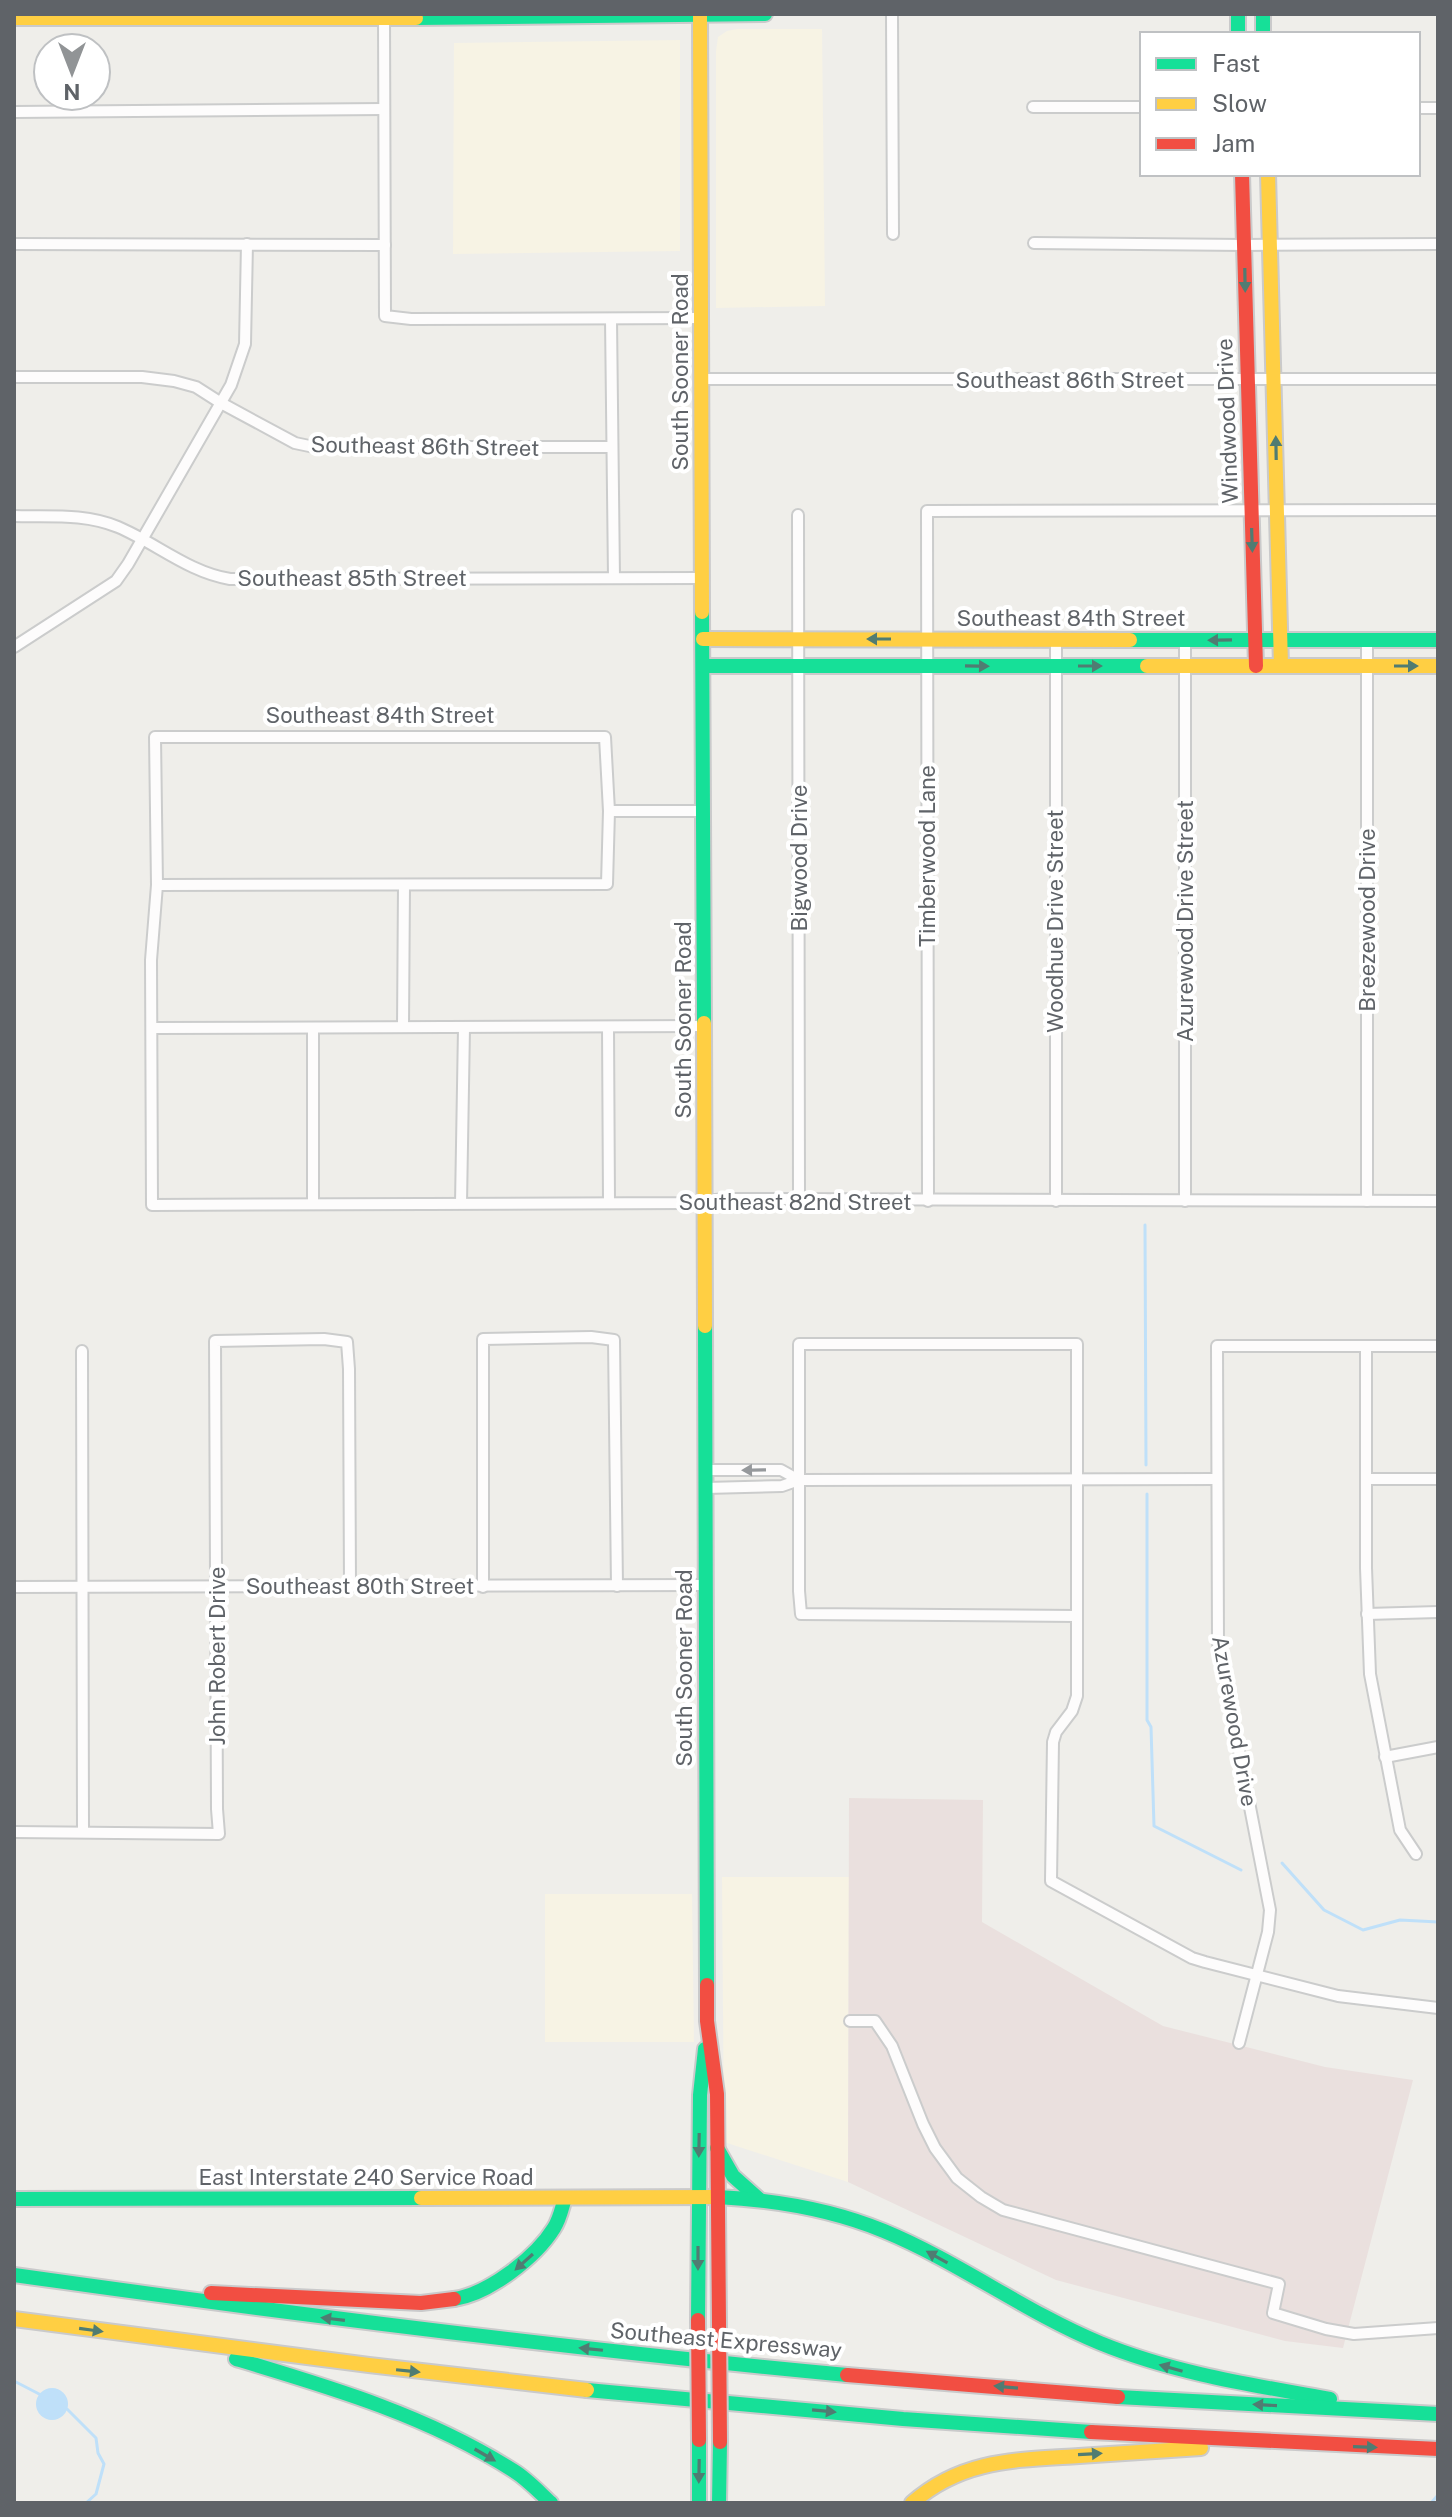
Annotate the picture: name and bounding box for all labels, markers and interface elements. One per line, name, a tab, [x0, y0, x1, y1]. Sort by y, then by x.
north arrow	[32, 32, 112, 112]
legend	[1140, 32, 1420, 176]
text: Fast	[1212, 49, 1260, 77]
text: N	[63, 79, 81, 105]
text: Slow	[1212, 89, 1267, 117]
text: Jam	[1212, 129, 1255, 157]
one-way arrow	[1239, 268, 1252, 293]
street label: South Sooner Road	[667, 273, 693, 471]
street label: Windwood Drive	[1211, 338, 1243, 504]
street label: Southeast 86th Street	[956, 367, 1184, 393]
street label: Southeast 86th Street	[310, 431, 540, 461]
one-way arrow	[1269, 435, 1282, 460]
one-way arrow	[1246, 528, 1259, 553]
street label: Southeast 85th Street	[237, 565, 467, 591]
street label: Southeast 84th Street	[956, 605, 1186, 631]
one-way arrow	[866, 633, 891, 645]
one-way arrow	[1207, 634, 1232, 647]
one-way arrow	[965, 660, 990, 672]
one-way arrow	[1078, 660, 1103, 672]
one-way arrow	[1394, 660, 1419, 672]
street label: Southeast 84th Street	[265, 702, 495, 728]
street label: Timberwood Lane	[914, 765, 940, 947]
street label: Bigwood Drive	[786, 785, 812, 931]
street label: Azurewood Drive Street	[1172, 800, 1198, 1042]
street label: Woodhue Drive Street	[1042, 809, 1068, 1033]
street label: Breezewood Drive	[1354, 828, 1380, 1012]
street label: South Sooner Road	[670, 921, 696, 1119]
street label: Southeast 82nd Street	[678, 1189, 912, 1215]
one-way arrow	[741, 1464, 766, 1477]
street label: John Robert Drive	[204, 1566, 230, 1746]
street label: South Sooner Road	[671, 1569, 697, 1767]
street label: Southeast 80th Street	[246, 1573, 474, 1599]
street label: Azurewood Drive	[1207, 1634, 1263, 1808]
one-way arrow	[692, 2133, 705, 2158]
street label: East Interstate 240 Service Road	[198, 2164, 534, 2190]
one-way arrow	[692, 2246, 704, 2271]
one-way arrow	[925, 2250, 948, 2264]
one-way arrow	[514, 2253, 533, 2271]
one-way arrow	[320, 2312, 345, 2325]
street label: Southeast Expressway	[609, 2317, 843, 2363]
one-way arrow	[79, 2324, 104, 2337]
one-way arrow	[578, 2342, 603, 2355]
one-way arrow	[1159, 2361, 1183, 2374]
one-way arrow	[395, 2364, 420, 2377]
one-way arrow	[993, 2381, 1018, 2394]
one-way arrow	[1252, 2398, 1277, 2411]
one-way arrow	[812, 2405, 837, 2418]
one-way arrow	[1353, 2440, 1378, 2453]
one-way arrow	[1078, 2447, 1103, 2460]
one-way arrow	[474, 2448, 497, 2462]
one-way arrow	[693, 2459, 705, 2484]

